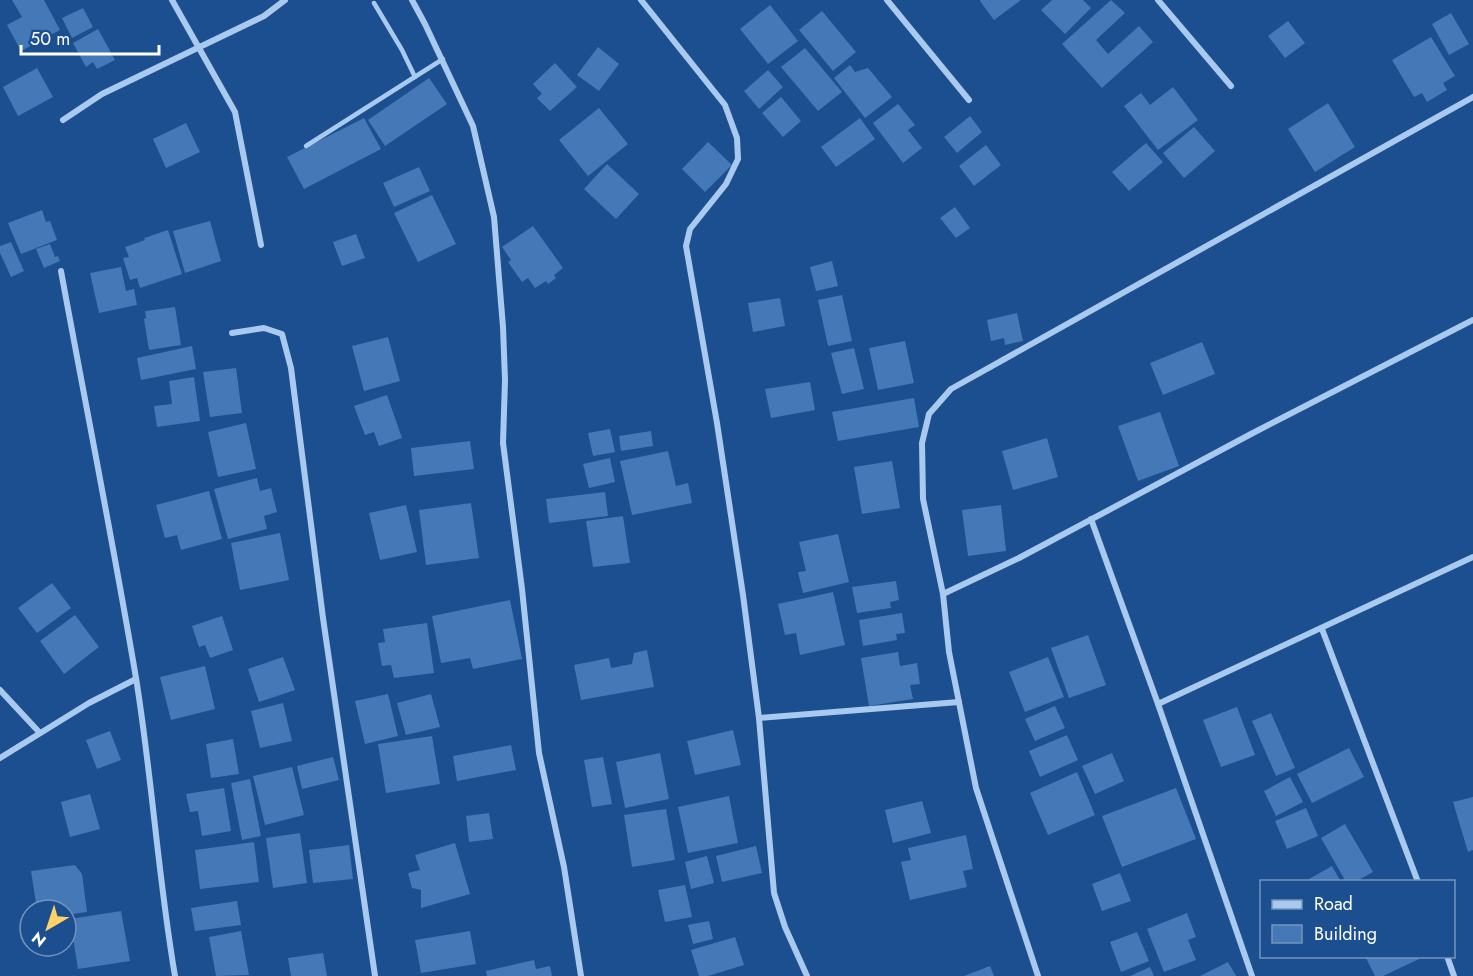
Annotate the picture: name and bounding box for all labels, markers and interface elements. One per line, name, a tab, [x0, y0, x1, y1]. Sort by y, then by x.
scale bar	[21, 18, 159, 56]
text: 50 m	[30, 26, 70, 52]
legend	[1260, 880, 1455, 958]
text: Road	[1314, 891, 1353, 917]
north arrow	[18, 898, 78, 958]
text: Building	[1314, 921, 1377, 947]
text: N	[27, 926, 51, 952]

